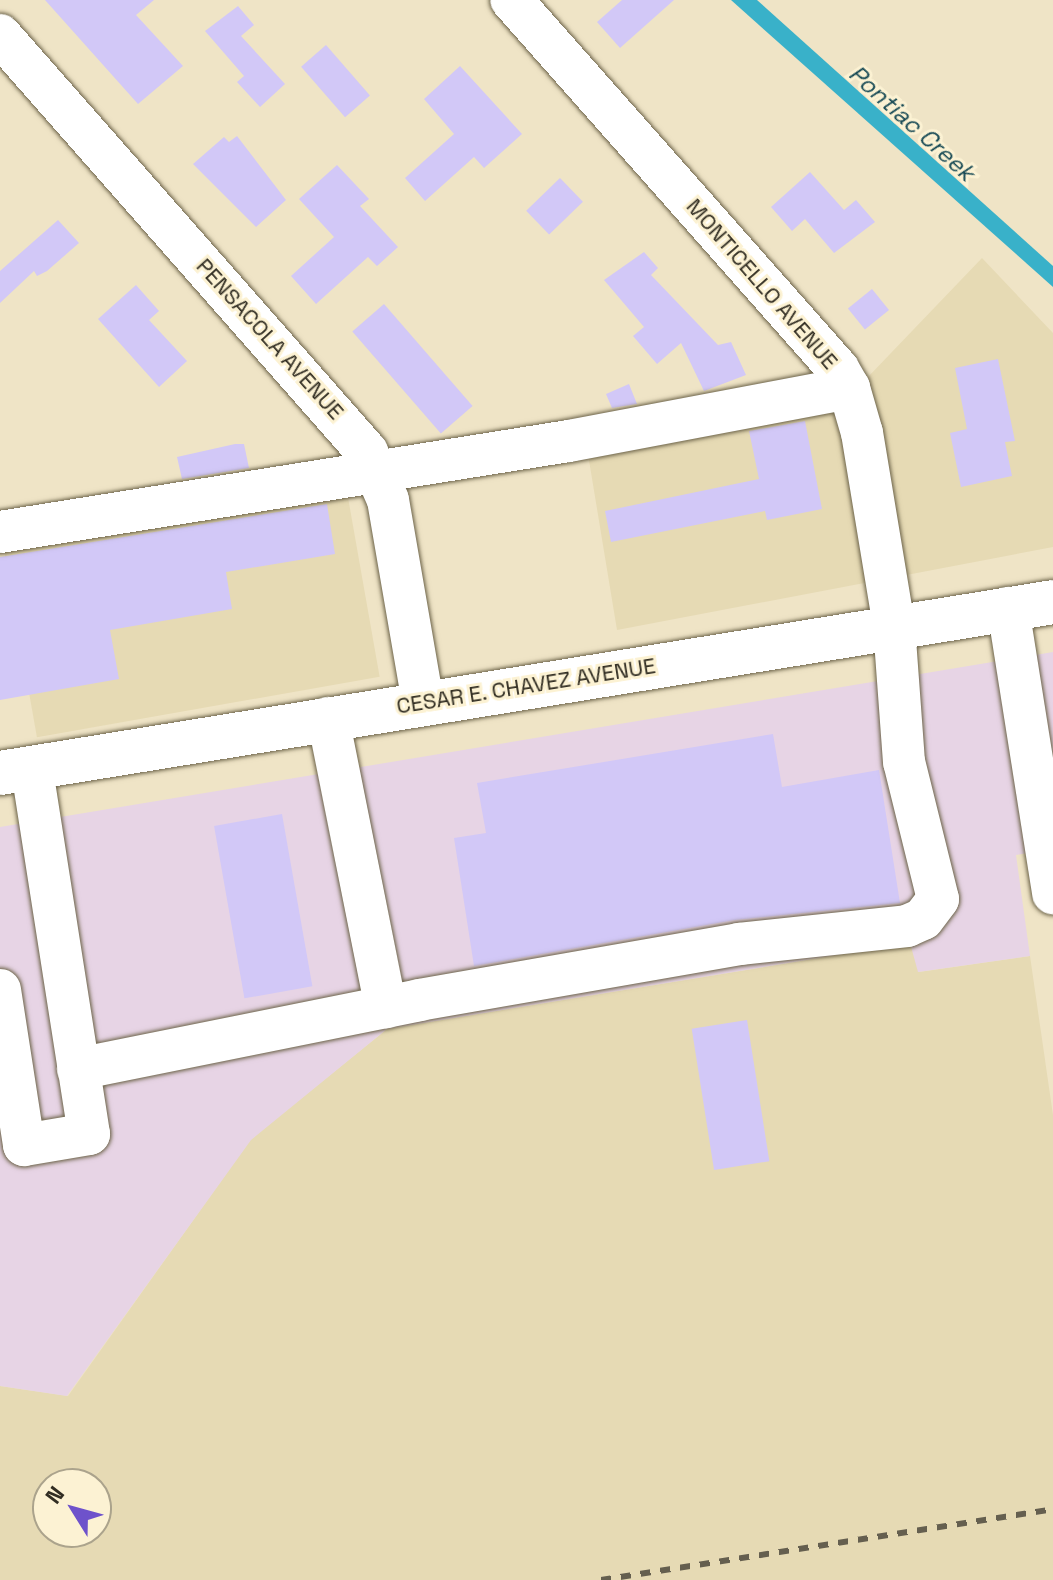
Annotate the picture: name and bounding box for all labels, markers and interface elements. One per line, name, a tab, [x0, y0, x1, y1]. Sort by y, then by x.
water label: Pontiac Creek	[843, 59, 981, 187]
street label: MONTICELLO AVENUE	[681, 193, 843, 375]
street label: PENSACOLA AVENUE	[191, 253, 349, 425]
street label: CESAR E. CHAVEZ AVENUE	[394, 652, 658, 720]
north arrow	[32, 1468, 112, 1548]
text: N	[39, 1480, 70, 1509]

